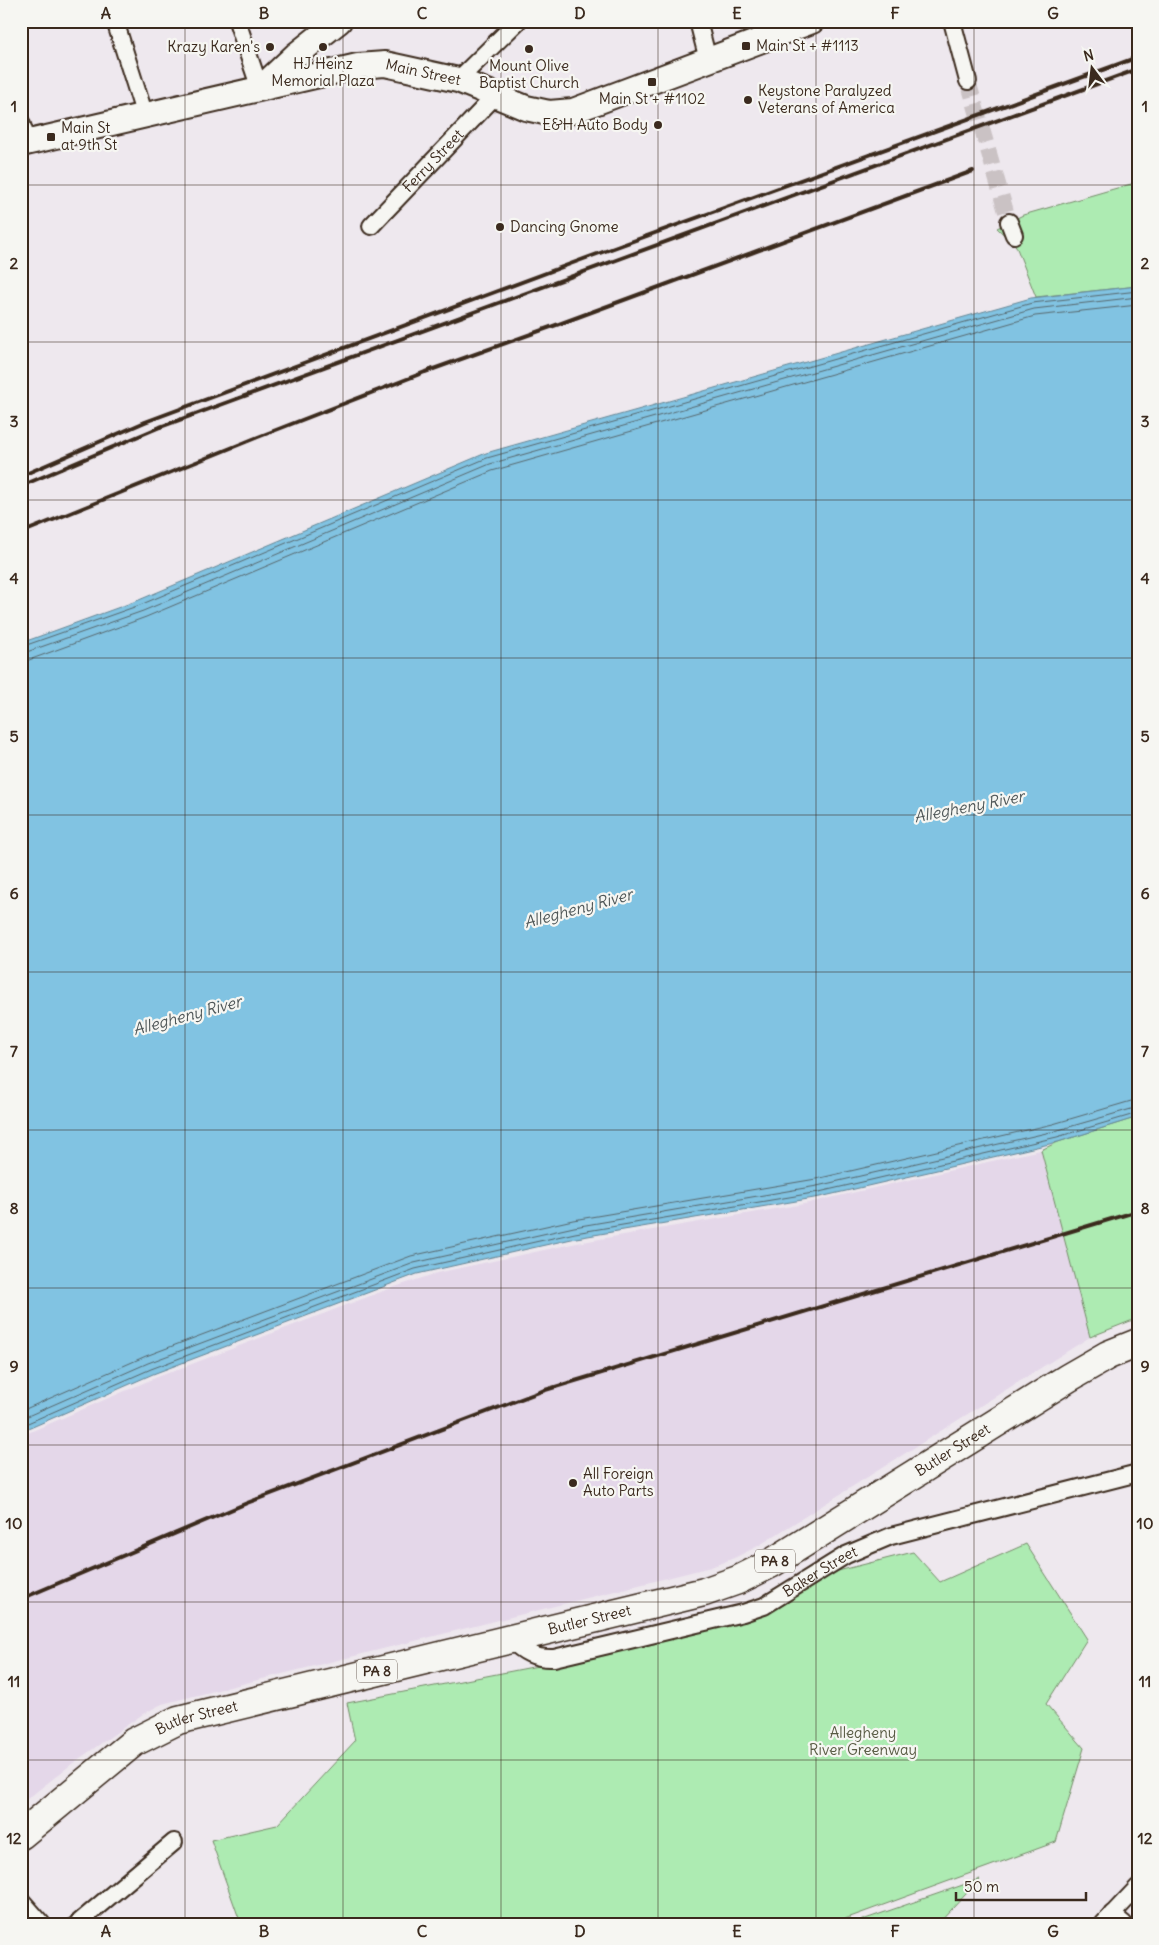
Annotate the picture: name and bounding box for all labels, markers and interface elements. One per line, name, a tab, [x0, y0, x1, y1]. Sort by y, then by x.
text: A	[101, 3, 111, 23]
text: B	[259, 3, 270, 23]
text: C	[417, 3, 428, 23]
text: D	[574, 3, 586, 23]
text: E	[732, 3, 742, 23]
text: F	[890, 3, 900, 23]
text: G	[1047, 3, 1059, 23]
place label: Main St + #1113	[756, 36, 859, 55]
place label: Krazy Karen's	[167, 37, 260, 56]
marker: Main St + #1113	[740, 40, 752, 52]
marker: Krazy Karen's	[264, 41, 276, 53]
marker: HJ Heinz Memorial Plaza	[317, 41, 329, 53]
north arrow	[1066, 42, 1116, 92]
marker: Mount Olive Baptist Church	[523, 43, 535, 55]
text: N	[1082, 45, 1096, 65]
place label: HJ Heinz Memorial Plaza	[271, 54, 375, 90]
street label: Main Street	[384, 54, 463, 89]
place label: Mount Olive Baptist Church	[479, 56, 579, 92]
marker: Main St + #1102	[646, 76, 658, 88]
place label: Keystone Paralyzed Veterans of America	[758, 81, 895, 117]
place label: Main St + #1102	[599, 89, 705, 108]
marker: Keystone Paralyzed Veterans of America	[742, 94, 754, 106]
text: 1	[11, 96, 17, 116]
text: 1	[1142, 96, 1148, 116]
place label: E&H Auto Body	[542, 115, 648, 134]
place label: Main St at 9th St	[61, 118, 117, 154]
marker: E&H Auto Body	[652, 119, 664, 131]
street label: Ferry Street	[398, 125, 467, 196]
marker: Main St at 9th St	[45, 131, 57, 143]
place label: Dancing Gnome	[510, 217, 619, 236]
marker: Dancing Gnome	[494, 221, 506, 233]
text: 2	[10, 253, 19, 273]
text: 2	[1141, 253, 1150, 273]
text: 3	[9, 411, 19, 431]
text: 3	[1140, 411, 1150, 431]
text: 4	[9, 568, 19, 588]
text: 4	[1140, 568, 1150, 588]
text: 5	[9, 726, 19, 746]
text: 5	[1140, 726, 1150, 746]
water label: Allegheny River	[912, 785, 1028, 826]
text: 6	[9, 883, 19, 903]
water label: Allegheny River	[522, 883, 637, 932]
text: 6	[1140, 883, 1150, 903]
water label: Allegheny River	[131, 990, 246, 1039]
text: 7	[10, 1041, 18, 1061]
text: 7	[1141, 1041, 1149, 1061]
text: 8	[9, 1198, 19, 1218]
text: 8	[1140, 1198, 1150, 1218]
text: 9	[9, 1356, 19, 1376]
text: 9	[1140, 1356, 1150, 1376]
street label: Butler Street	[911, 1419, 993, 1480]
place label: All Foreign Auto Parts	[583, 1464, 654, 1500]
marker: All Foreign Auto Parts	[567, 1477, 579, 1489]
text: 10	[6, 1513, 22, 1533]
text: 10	[1137, 1513, 1153, 1533]
street label: Baker Street	[779, 1541, 860, 1601]
road number: PA 8	[755, 1550, 795, 1572]
street label: Butler Street	[546, 1600, 633, 1639]
road number: PA 8	[357, 1660, 397, 1682]
text: 11	[8, 1671, 20, 1691]
text: 11	[1139, 1671, 1151, 1691]
street label: Butler Street	[152, 1696, 239, 1739]
park label: Allegheny River Greenway	[809, 1723, 917, 1759]
text: 12	[6, 1828, 22, 1848]
text: 12	[1137, 1828, 1153, 1848]
scale bar	[956, 1870, 1086, 1902]
text: 50 m	[964, 1877, 999, 1896]
text: A	[101, 1921, 111, 1941]
text: B	[259, 1921, 270, 1941]
text: C	[417, 1921, 428, 1941]
text: D	[574, 1921, 586, 1941]
text: E	[732, 1921, 742, 1941]
text: F	[890, 1921, 900, 1941]
text: G	[1047, 1921, 1059, 1941]

